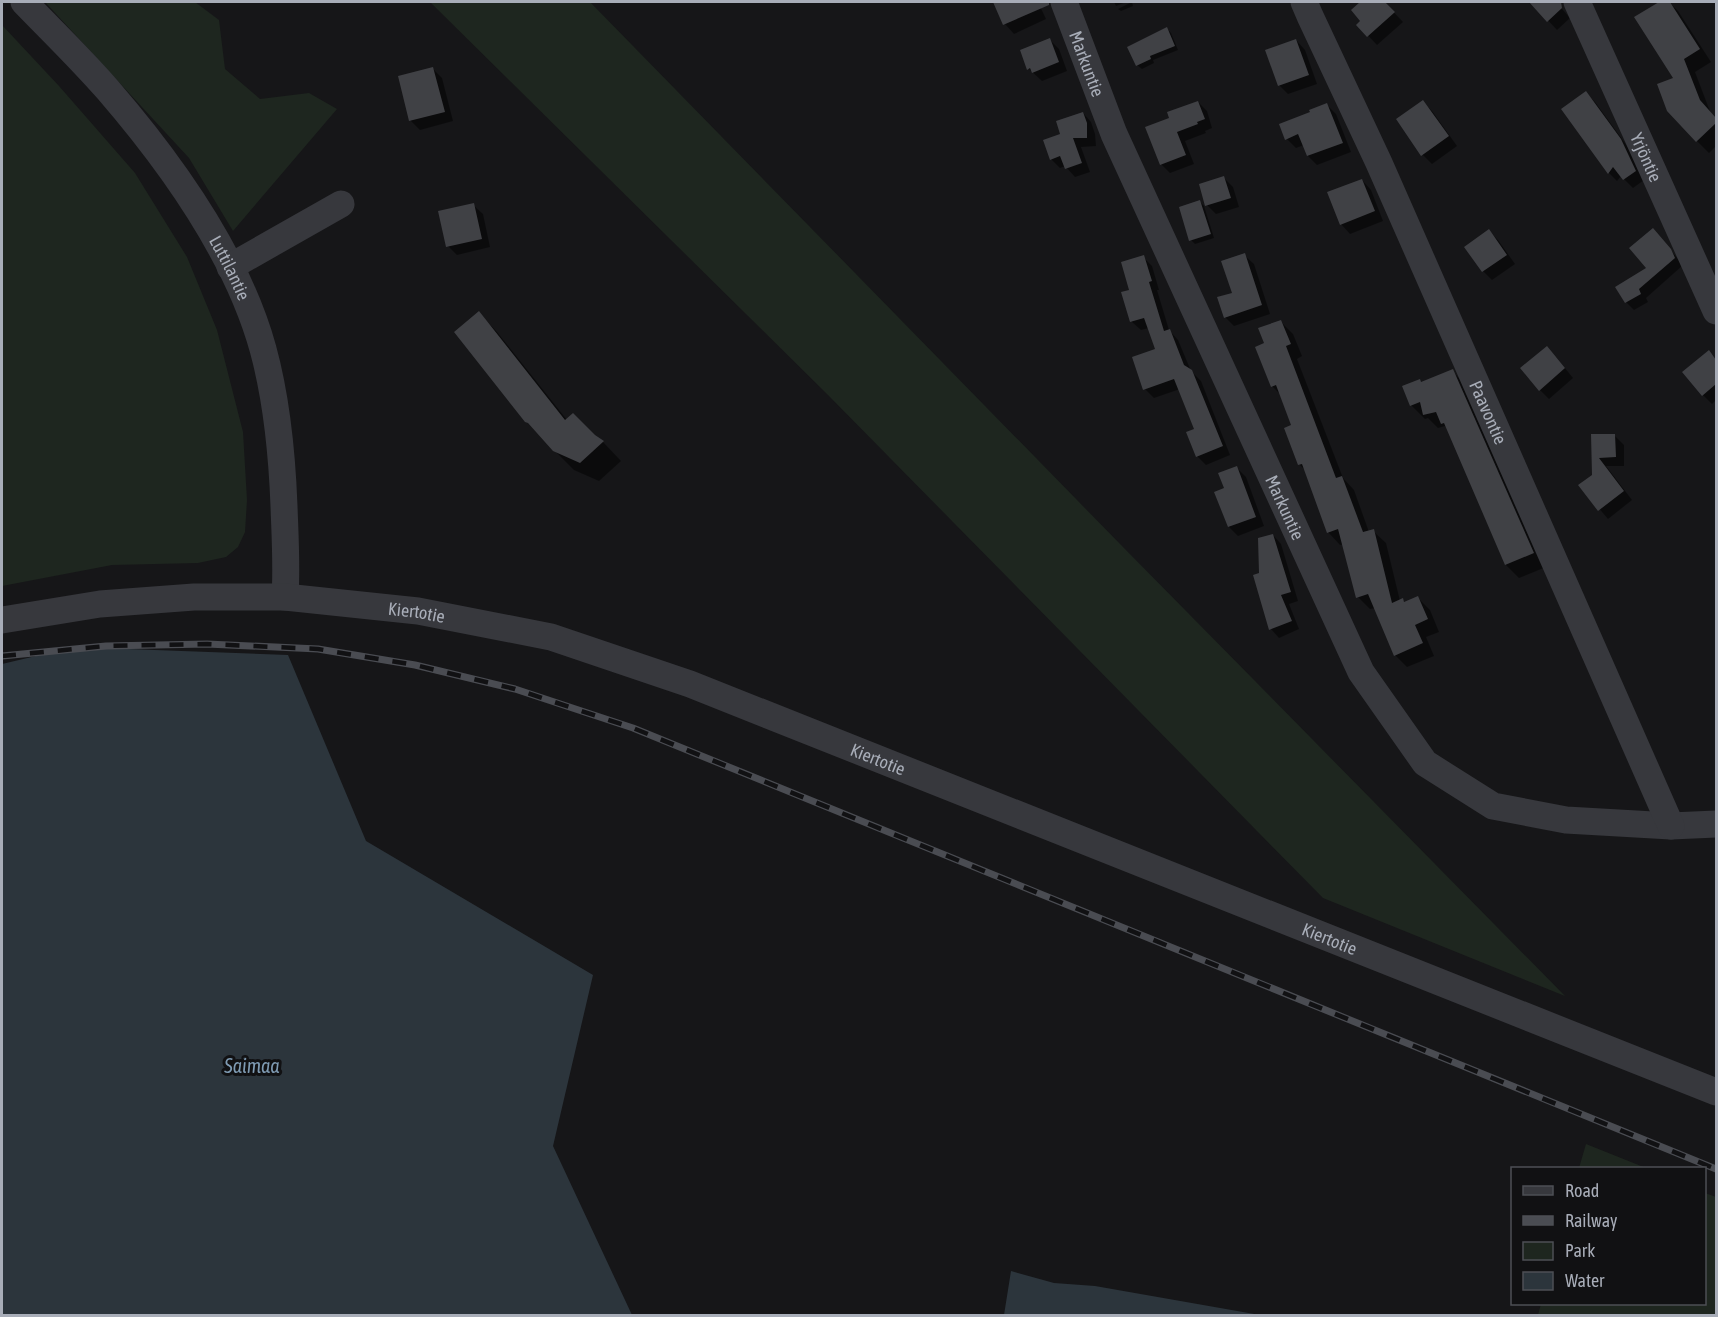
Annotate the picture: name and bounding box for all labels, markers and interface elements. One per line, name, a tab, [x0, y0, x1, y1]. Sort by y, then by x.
street label: Markuntie	[1065, 28, 1109, 100]
street label: Yrjöntie	[1627, 129, 1667, 185]
street label: Luttilantie	[205, 232, 255, 303]
street label: Paavontie	[1466, 377, 1512, 447]
street label: Markuntie	[1262, 472, 1309, 543]
street label: Kiertotie	[387, 597, 447, 627]
street label: Kiertotie	[848, 738, 909, 779]
street label: Kiertotie	[1299, 918, 1360, 959]
water label: Saimaa	[223, 1054, 280, 1077]
legend	[1511, 1167, 1706, 1305]
text: Road	[1565, 1180, 1599, 1201]
text: Railway	[1565, 1210, 1617, 1231]
text: Park	[1565, 1240, 1595, 1261]
text: Water	[1565, 1270, 1605, 1291]

